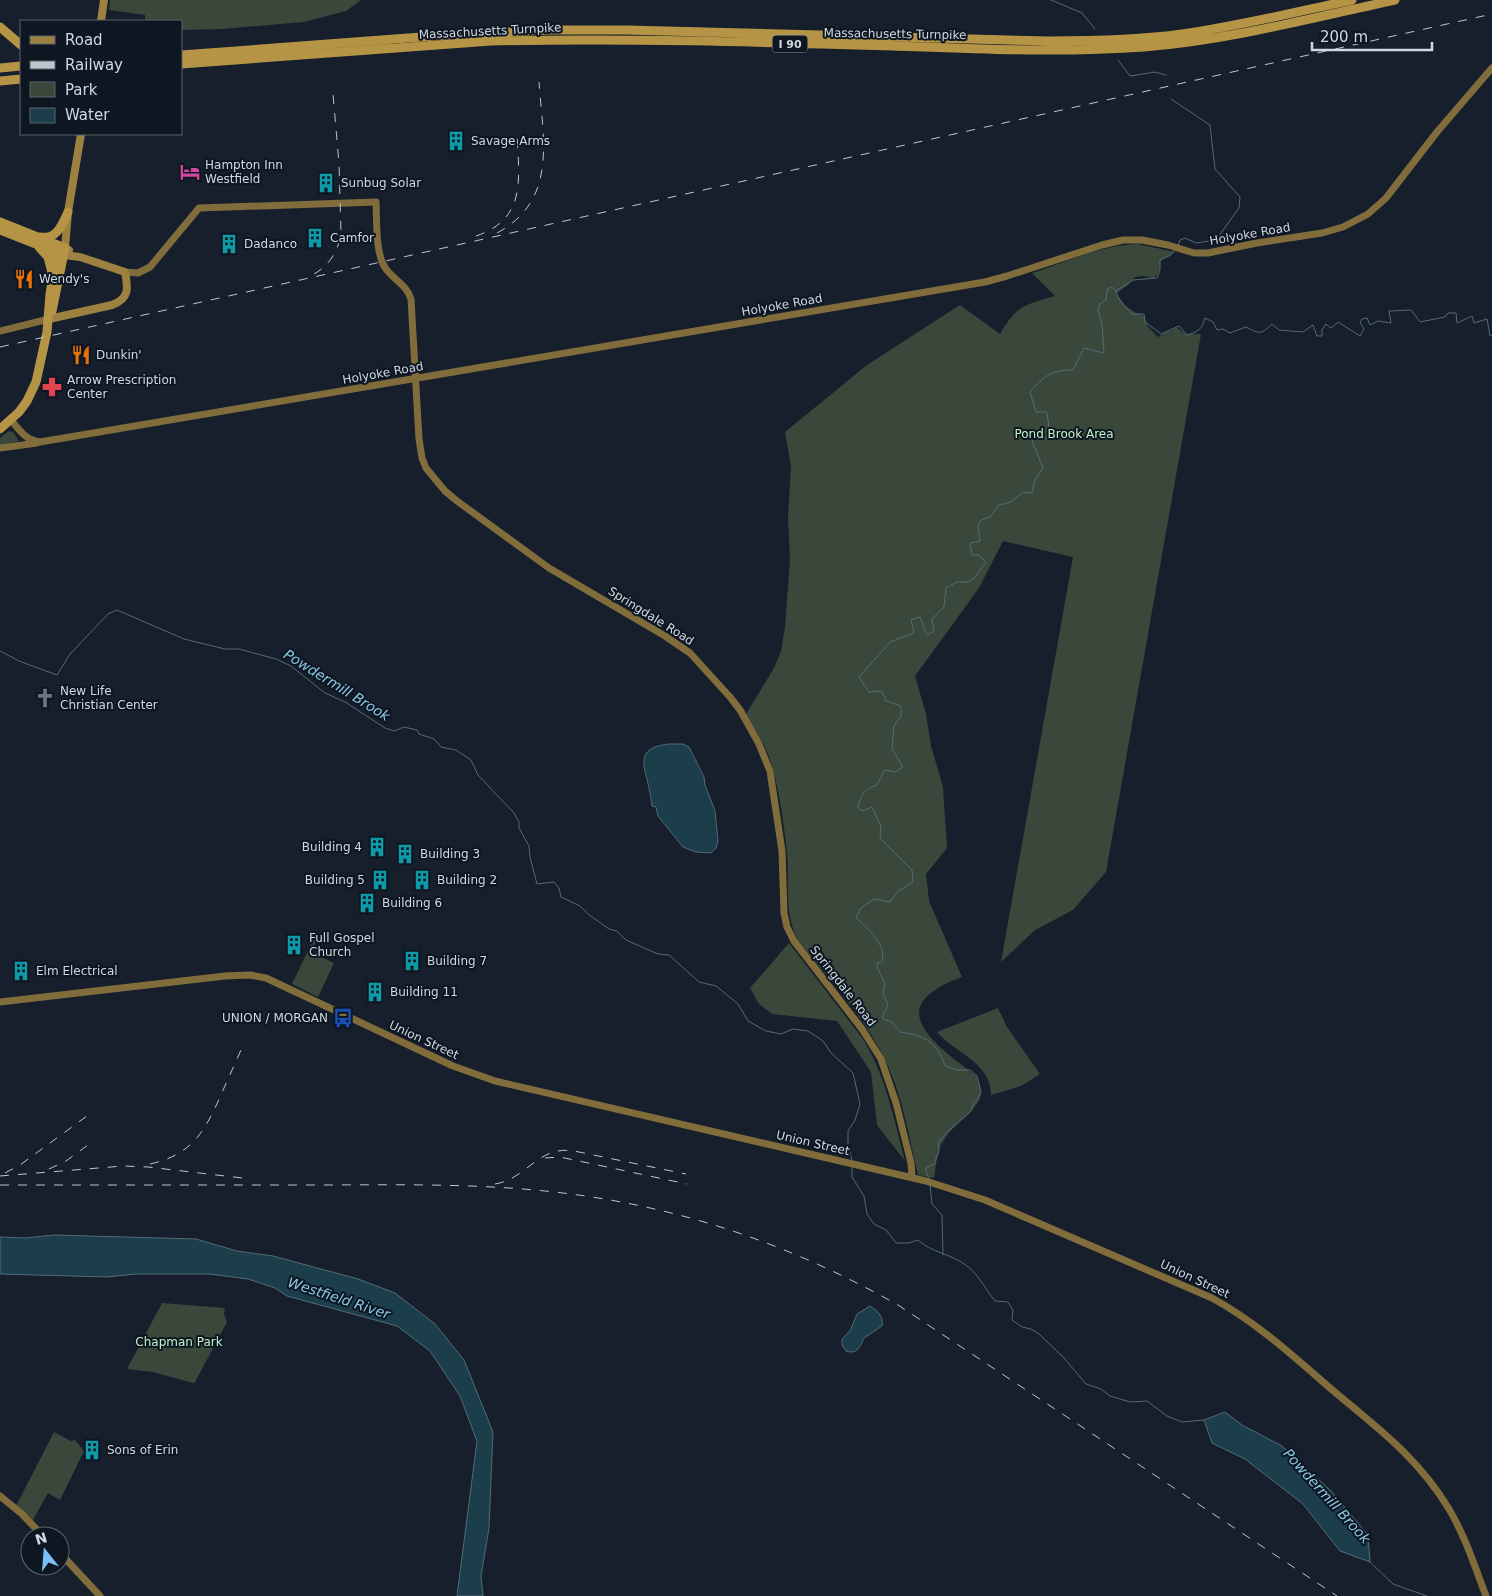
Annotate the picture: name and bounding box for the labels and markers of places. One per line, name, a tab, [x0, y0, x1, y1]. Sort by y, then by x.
building icon: Savage Arms	[445, 130, 467, 152]
place label: Savage Arms	[471, 134, 550, 148]
place label: Hampton Inn Westfield	[205, 158, 283, 186]
hotel icon: Hampton Inn Westfield	[179, 161, 201, 183]
building icon: Sunbug Solar	[315, 172, 337, 194]
place label: Sunbug Solar	[341, 176, 421, 190]
building icon: Camfor	[304, 227, 326, 249]
place label: Camfor	[330, 231, 374, 245]
building icon: Dadanco	[218, 233, 240, 255]
place label: Dadanco	[244, 237, 297, 251]
restaurant icon: Wendy's	[13, 268, 35, 290]
place label: Wendy's	[39, 272, 89, 286]
restaurant icon: Dunkin'	[70, 344, 92, 366]
place label: Dunkin'	[96, 348, 142, 362]
place label: Arrow Prescription Center	[67, 373, 176, 401]
pharmacy icon: Arrow Prescription Center	[41, 376, 63, 398]
place label: New Life Christian Center	[60, 684, 158, 712]
church icon: New Life Christian Center	[34, 687, 56, 709]
building icon: Building 4	[366, 836, 388, 858]
place label: Building 4	[302, 840, 362, 854]
building icon: Building 3	[394, 843, 416, 865]
place label: Building 3	[420, 847, 480, 861]
building icon: Building 5	[369, 869, 391, 891]
building icon: Building 2	[411, 869, 433, 891]
place label: Building 5	[305, 873, 365, 887]
place label: Building 2	[437, 873, 497, 887]
building icon: Building 6	[356, 892, 378, 914]
place label: Building 6	[382, 896, 442, 910]
place label: Full Gospel Church	[309, 931, 375, 959]
building icon: Full Gospel Church	[283, 934, 305, 956]
building icon: Building 7	[401, 950, 423, 972]
place label: Building 7	[427, 954, 487, 968]
building icon: Elm Electrical	[10, 960, 32, 982]
place label: Elm Electrical	[36, 964, 118, 978]
building icon: Building 11	[364, 981, 386, 1003]
place label: Building 11	[390, 985, 458, 999]
bus stop icon: UNION / MORGAN	[332, 1007, 354, 1029]
place label: UNION / MORGAN	[222, 1011, 328, 1025]
building icon: Sons of Erin	[81, 1439, 103, 1461]
place label: Sons of Erin	[107, 1443, 178, 1457]

